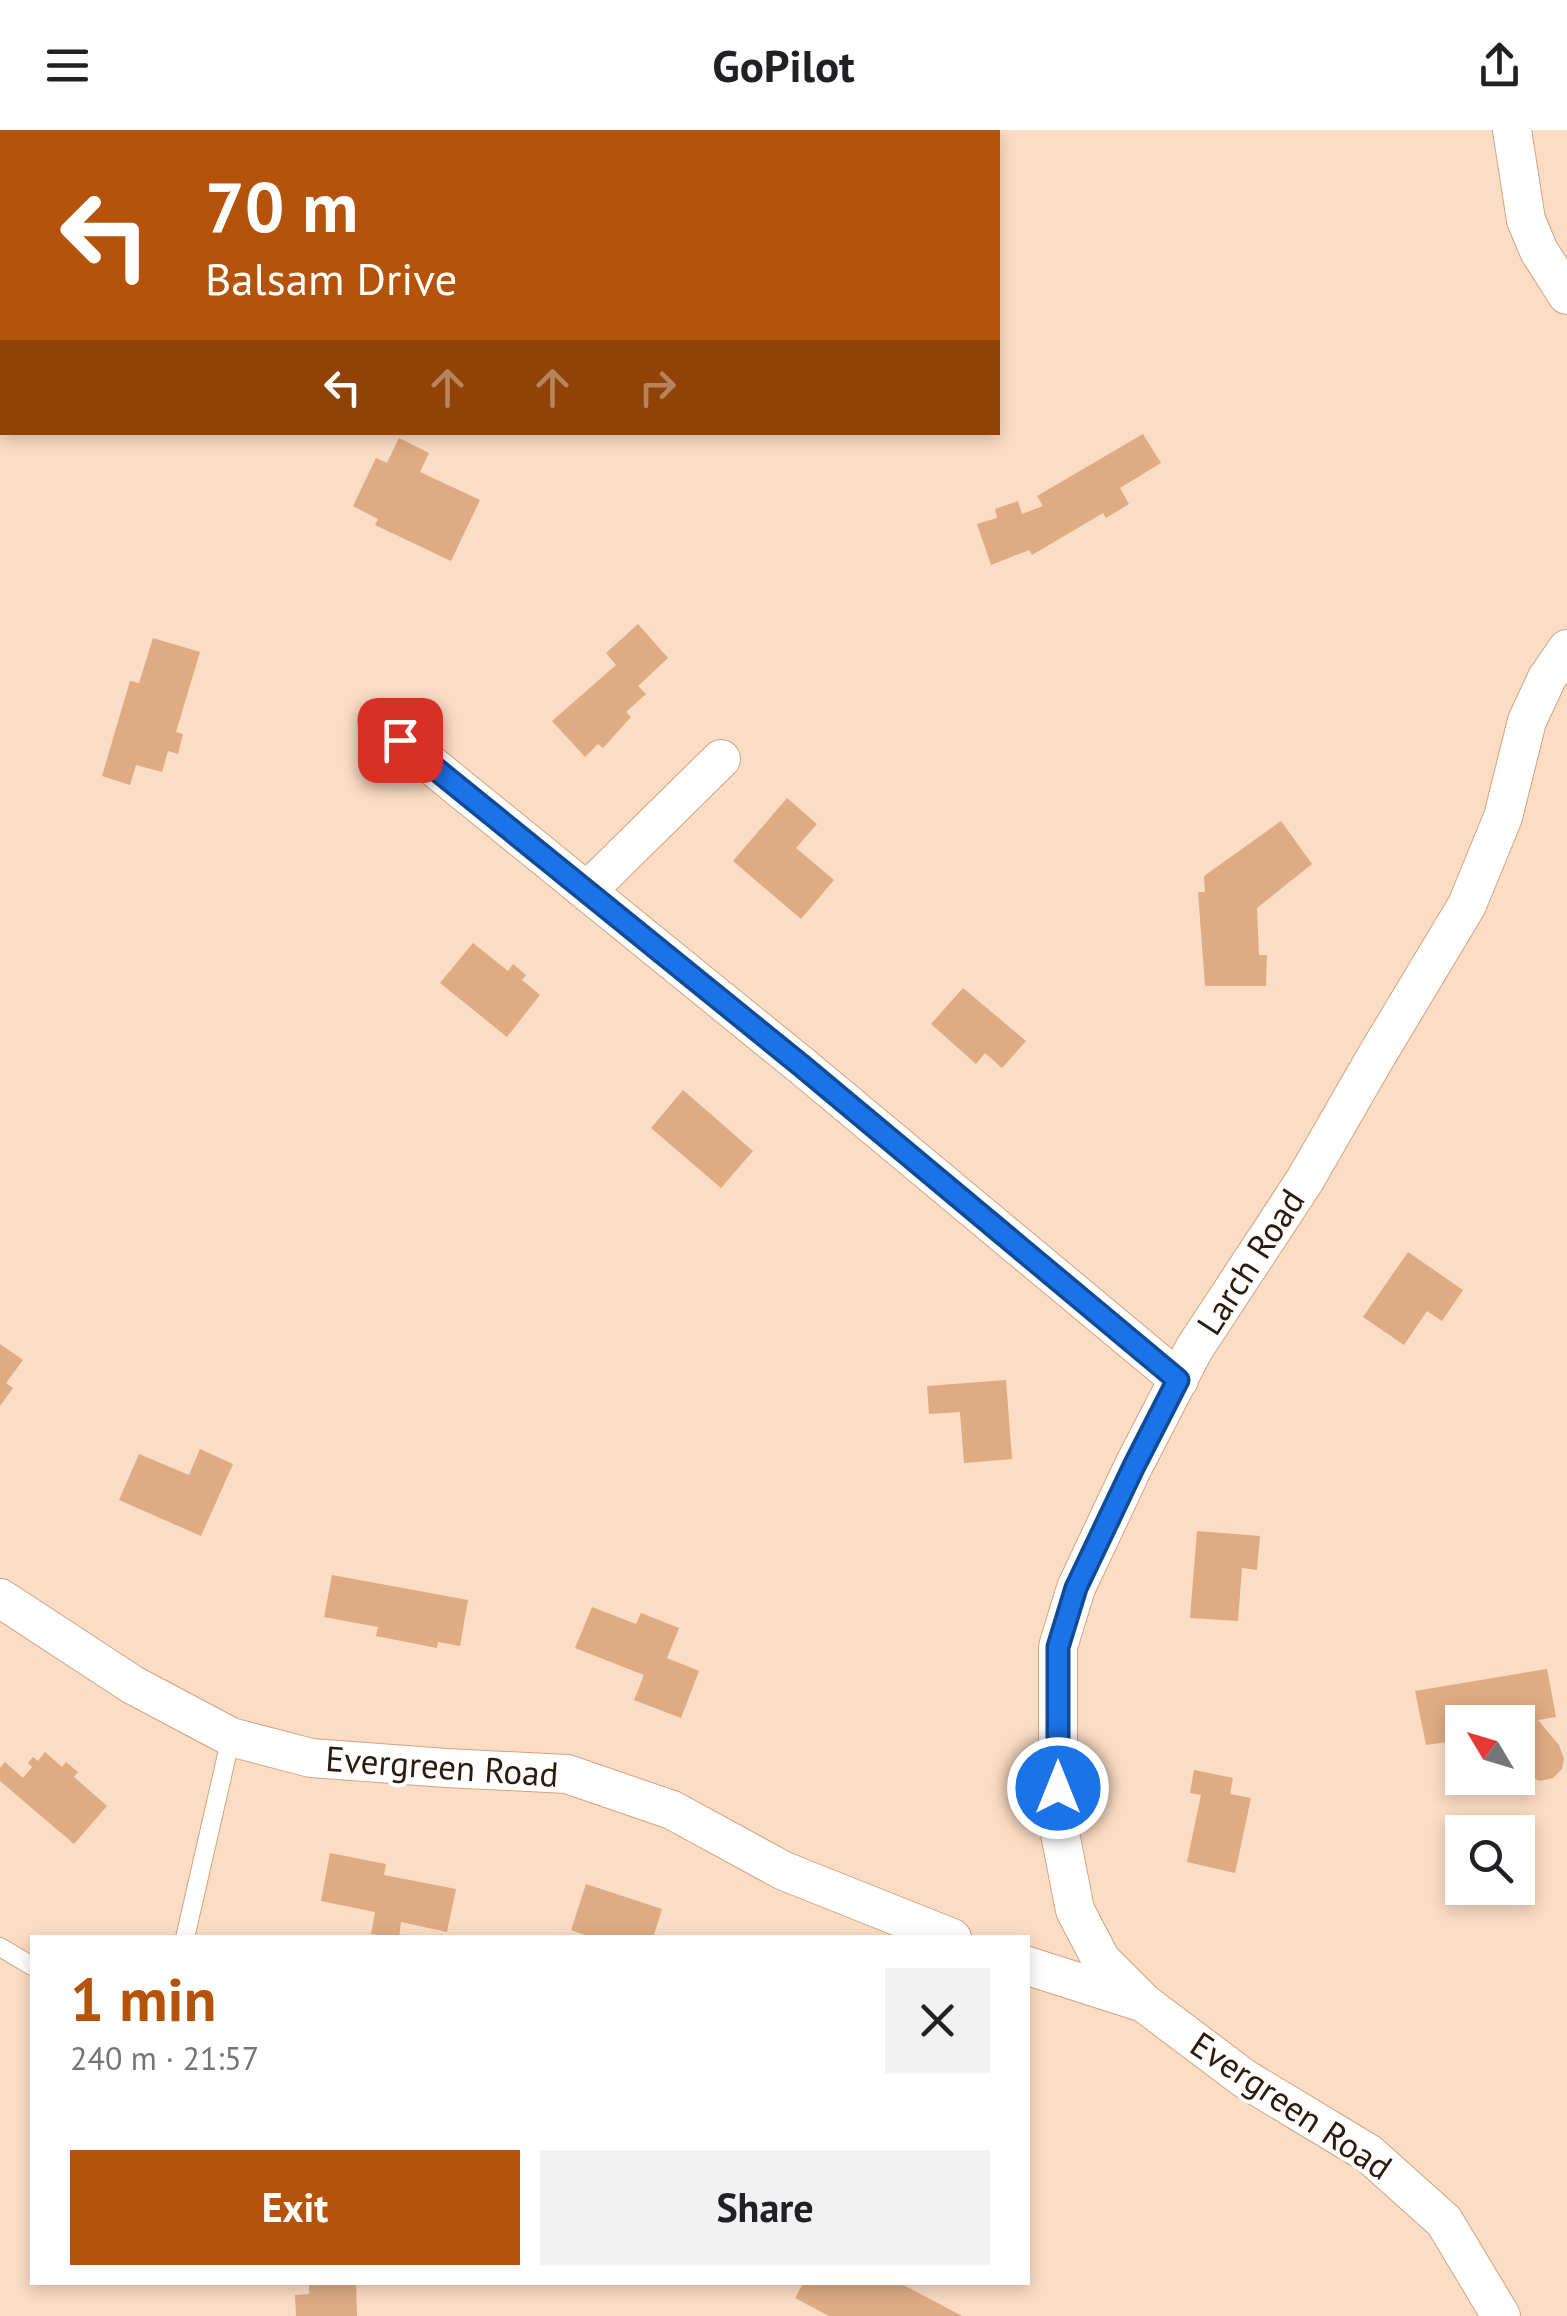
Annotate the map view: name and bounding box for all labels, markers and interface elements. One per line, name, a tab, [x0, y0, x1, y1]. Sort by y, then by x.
text: GoPilot	[712, 36, 855, 94]
icon: menu	[40, 38, 95, 93]
icon: share	[1472, 38, 1527, 93]
text: 70 m	[205, 161, 358, 251]
icon: left	[40, 170, 170, 300]
text: Balsam Drive	[205, 249, 457, 307]
icon: left	[315, 360, 370, 415]
icon: ahead	[420, 360, 475, 415]
icon: ahead	[525, 360, 580, 415]
icon: right	[630, 360, 685, 415]
pin	[358, 698, 443, 783]
icon: arrive	[373, 713, 428, 768]
street label: Larch Road	[1186, 1180, 1314, 1343]
north arrow	[1445, 1705, 1535, 1795]
map controls	[1445, 1705, 1535, 1905]
street label: Evergreen Road	[324, 1735, 560, 1797]
position arrow	[1006, 1736, 1110, 1840]
button: search	[1445, 1815, 1535, 1905]
text: 1 min	[70, 1960, 216, 2038]
button: close	[885, 1968, 990, 2073]
street label: Evergreen Road	[1182, 2021, 1401, 2189]
text: 240 m · 21:57	[70, 2037, 259, 2079]
button: Exit	[70, 2150, 520, 2265]
button: Share	[540, 2150, 990, 2265]

